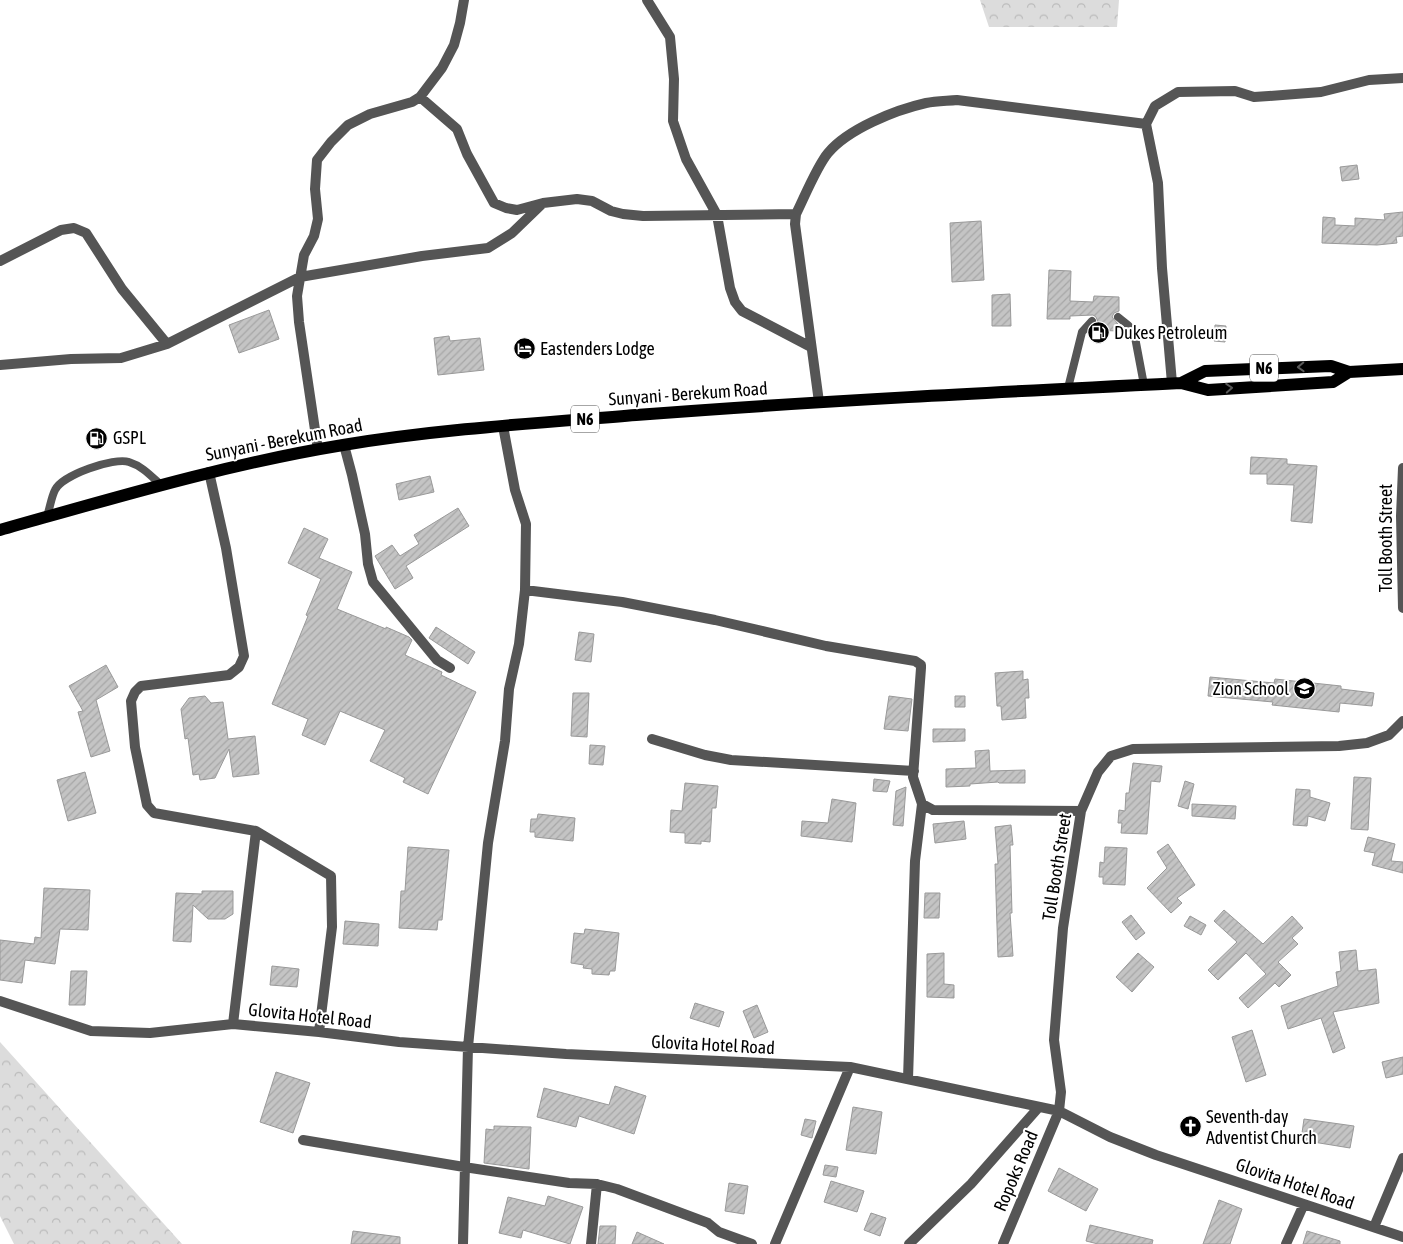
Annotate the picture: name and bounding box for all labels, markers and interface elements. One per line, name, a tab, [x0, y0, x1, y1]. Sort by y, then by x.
fuel station icon: Dukes Petroleum	[1086, 321, 1110, 345]
place label: Dukes Petroleum	[1114, 322, 1228, 343]
hotel icon: Eastenders Lodge	[512, 337, 536, 361]
place label: Eastenders Lodge	[540, 338, 655, 359]
road number: N6	[1250, 354, 1278, 382]
one-way arrow	[1297, 362, 1304, 372]
street label: Sunyani - Berekum Road	[608, 377, 768, 410]
one-way arrow	[1225, 383, 1233, 394]
road number: N6	[571, 406, 599, 432]
street label: Sunyani - Berekum Road	[204, 414, 364, 465]
fuel station icon: GSPL	[85, 426, 109, 450]
place label: GSPL	[113, 427, 146, 448]
street label: Toll Booth Street	[1375, 484, 1396, 592]
school or university icon: Zion School	[1293, 677, 1317, 701]
place label: Zion School	[1212, 678, 1289, 699]
street label: Toll Booth Street	[1038, 812, 1075, 922]
street label: Glovita Hotel Road	[247, 999, 373, 1032]
street label: Glovita Hotel Road	[651, 1031, 775, 1058]
place label: Seventh-day Adventist Church	[1206, 1106, 1317, 1148]
church icon: Seventh-day Adventist Church	[1178, 1115, 1202, 1139]
street label: Ropoks Road	[989, 1127, 1042, 1214]
street label: Glovita Hotel Road	[1233, 1153, 1357, 1214]

